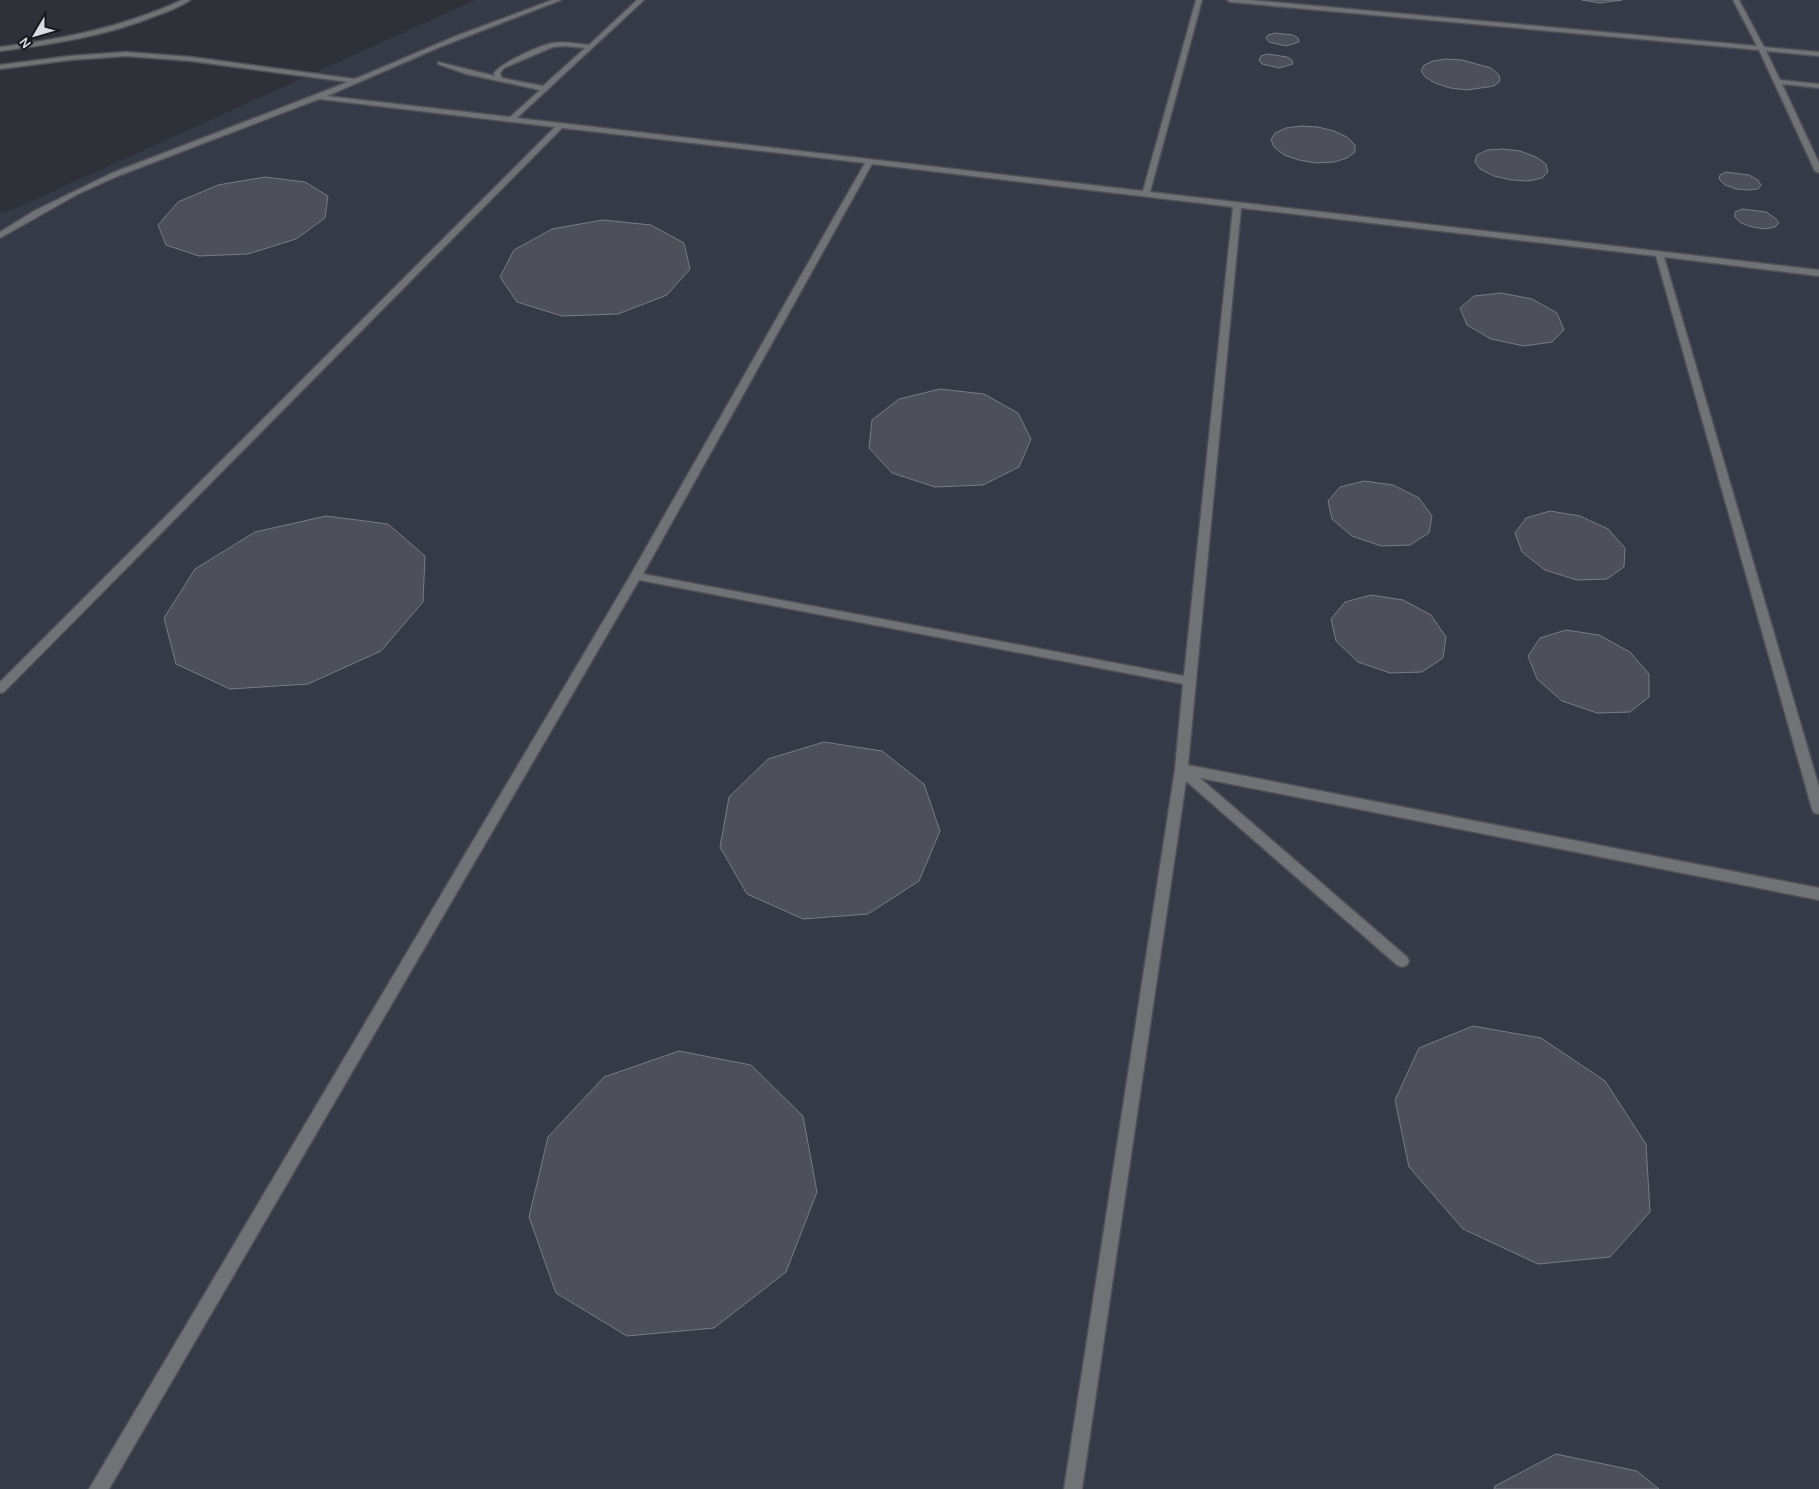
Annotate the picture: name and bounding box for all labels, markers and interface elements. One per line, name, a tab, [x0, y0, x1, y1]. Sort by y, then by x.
north arrow	[10, 10, 60, 60]
text: N	[15, 34, 35, 52]

